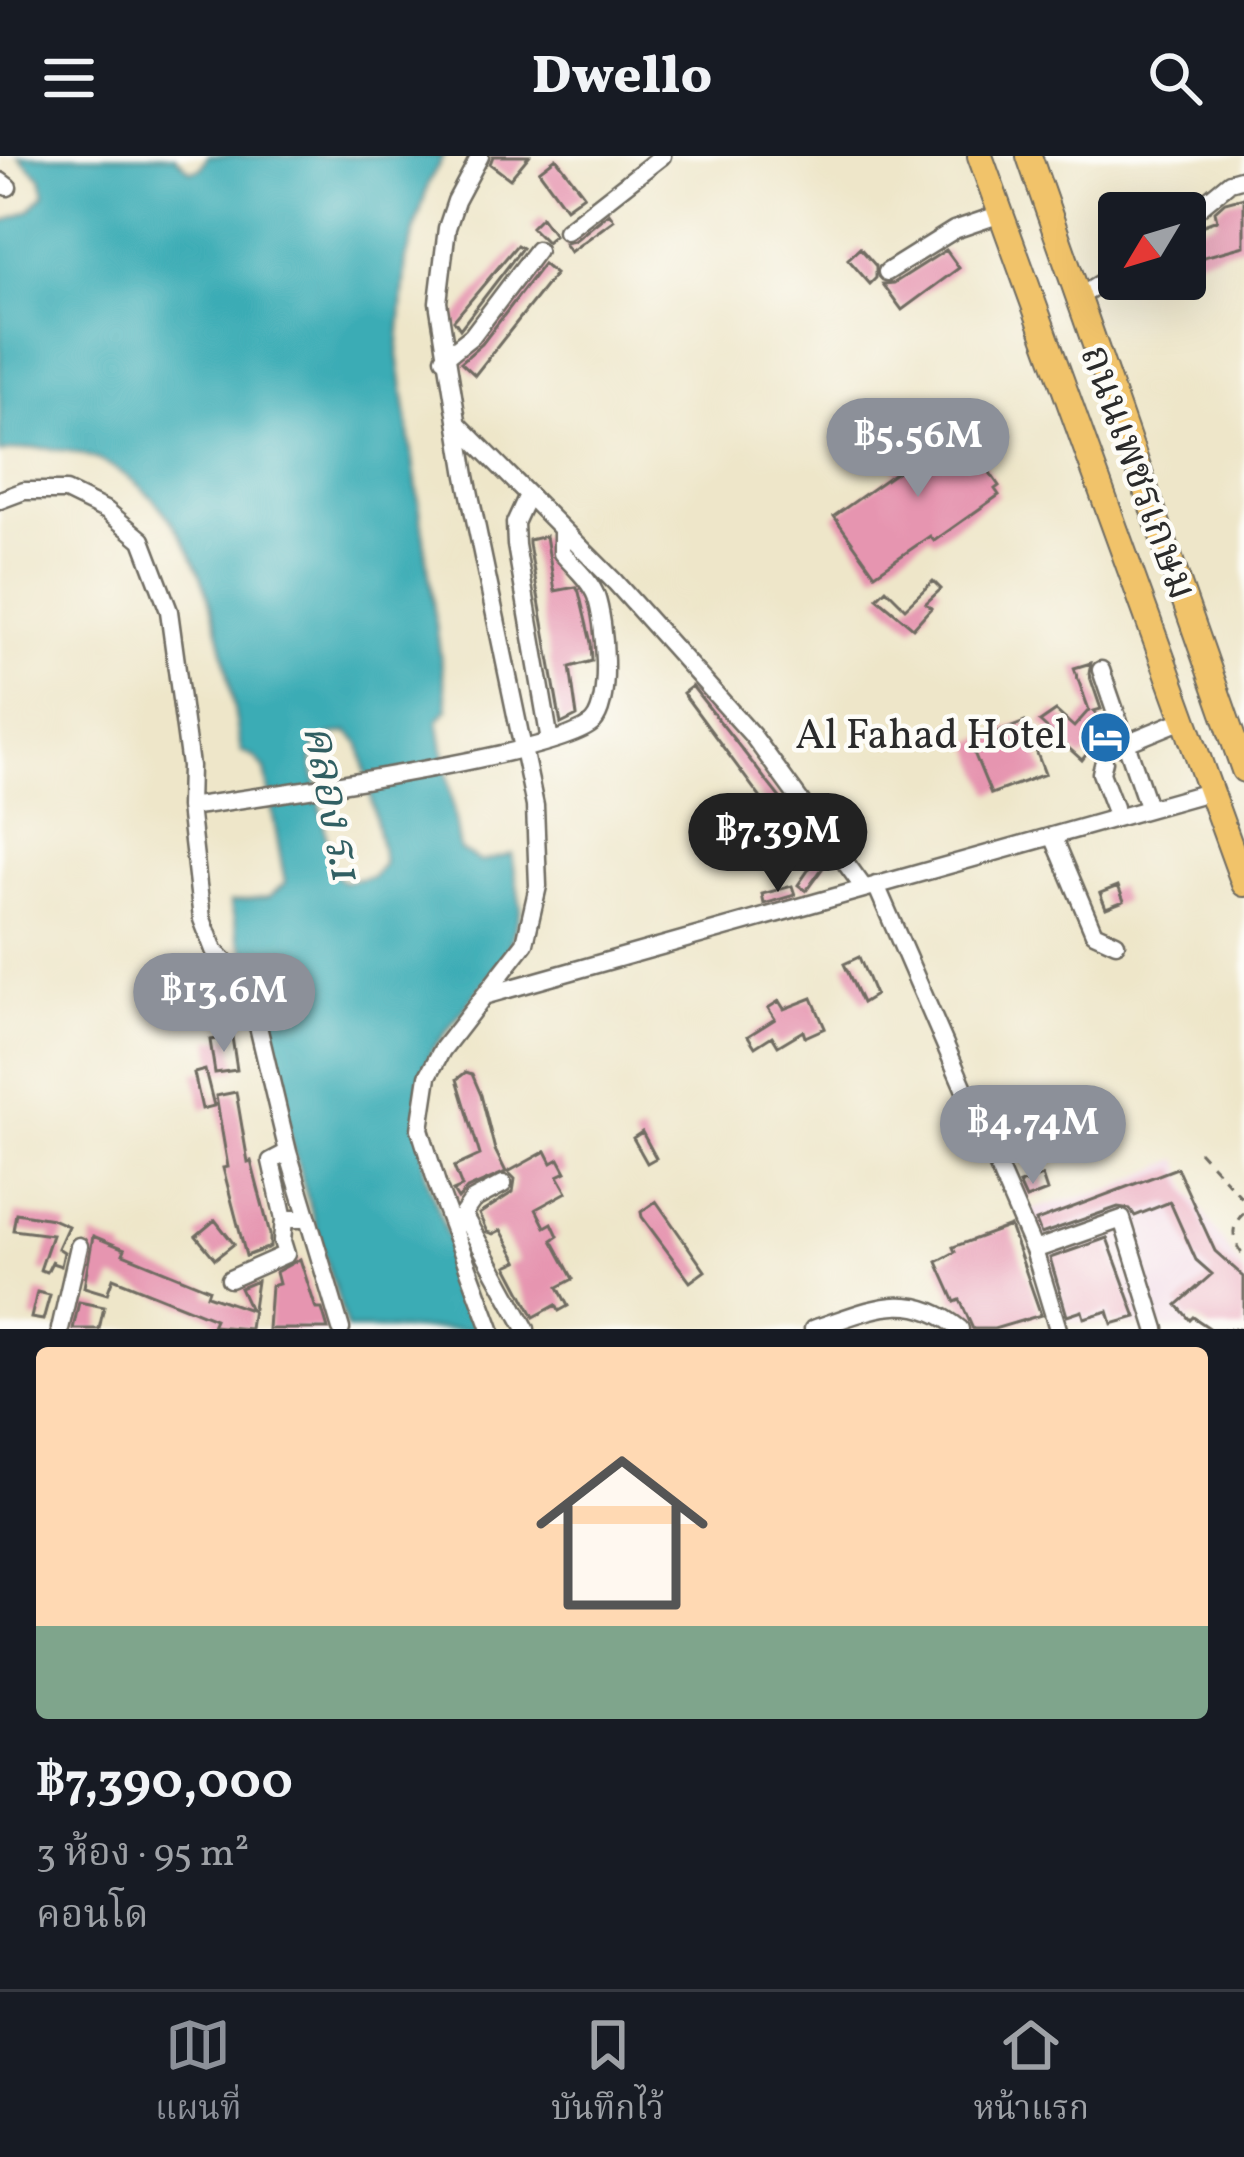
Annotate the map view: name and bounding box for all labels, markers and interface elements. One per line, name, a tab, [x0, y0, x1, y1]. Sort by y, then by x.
text: Dwello	[532, 41, 712, 116]
icon: menu	[36, 45, 102, 111]
icon: search	[1142, 45, 1208, 111]
north arrow	[1098, 192, 1206, 300]
map controls	[1098, 192, 1206, 300]
street label: ถนนเพชรเกษม	[1063, 337, 1209, 609]
pin: ฿5.56M	[820, 398, 1016, 500]
text: ฿5.56M	[853, 410, 983, 464]
place label: Al Fahad Hotel	[795, 708, 1067, 767]
hotel icon: Al Fahad Hotel	[1078, 709, 1134, 765]
water label: คลอง ร.1	[284, 719, 376, 889]
pin: ฿7.39M	[680, 793, 876, 895]
text: ฿7.39M	[715, 805, 841, 859]
pin: ฿13.6M	[126, 953, 322, 1055]
text: ฿13.6M	[160, 965, 288, 1019]
pin: ฿4.74M	[935, 1085, 1131, 1187]
text: ฿4.74M	[967, 1097, 1099, 1151]
icon: home	[514, 1425, 730, 1641]
text: ฿7,390,000	[36, 1748, 293, 1819]
text: 3 ห้อง · 95 m²	[36, 1828, 249, 1882]
text: คอนโด	[36, 1890, 149, 1944]
tab: แผนที่	[155, 2012, 241, 2137]
tab: บันทึกไว้	[551, 2012, 664, 2137]
tab: หน้าแรก	[974, 2012, 1089, 2137]

